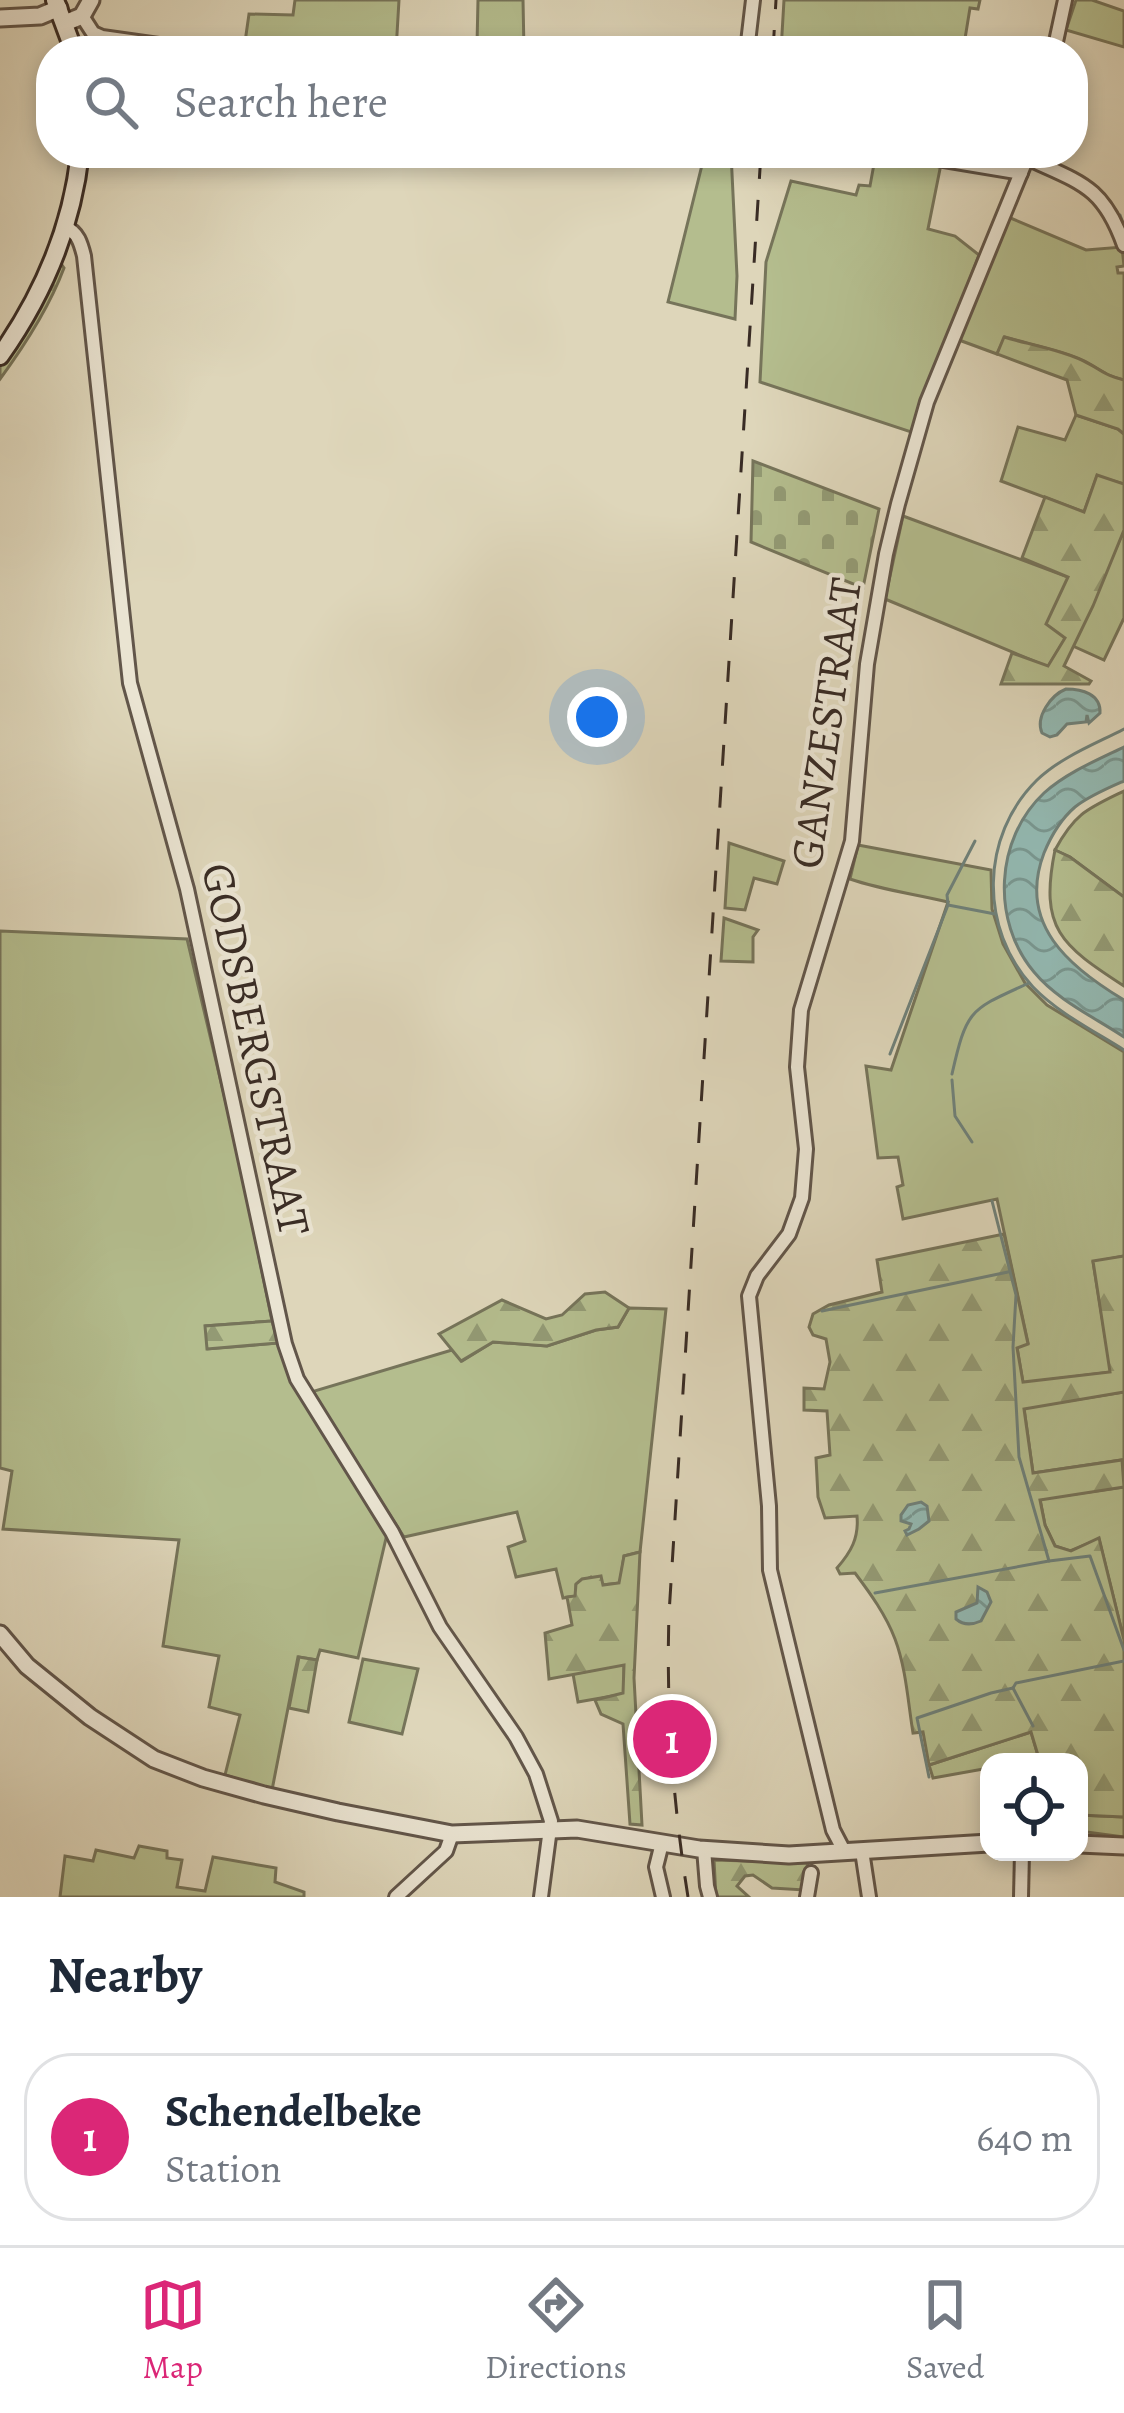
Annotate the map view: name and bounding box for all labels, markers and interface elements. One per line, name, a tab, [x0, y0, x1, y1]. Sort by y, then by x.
search box	[36, 36, 1088, 168]
icon: search	[78, 69, 144, 135]
text: Search here	[174, 71, 388, 133]
street label: GANZESTRAAT	[775, 573, 877, 872]
your location	[567, 687, 627, 747]
street label: GODSBERGSTRAAT	[186, 857, 326, 1241]
pin: 1	[633, 1694, 711, 1784]
map controls	[980, 1753, 1088, 1861]
button: locate	[980, 1753, 1088, 1861]
text: Nearby	[48, 1940, 202, 2010]
text: Schendelbeke	[165, 2080, 422, 2142]
text: 1	[83, 2111, 97, 2164]
text: 640 m	[976, 2111, 1073, 2164]
text: Station	[165, 2142, 281, 2195]
tab: Map	[140, 2272, 206, 2389]
tab: Directions	[485, 2272, 627, 2389]
tab: Saved	[906, 2272, 984, 2389]

